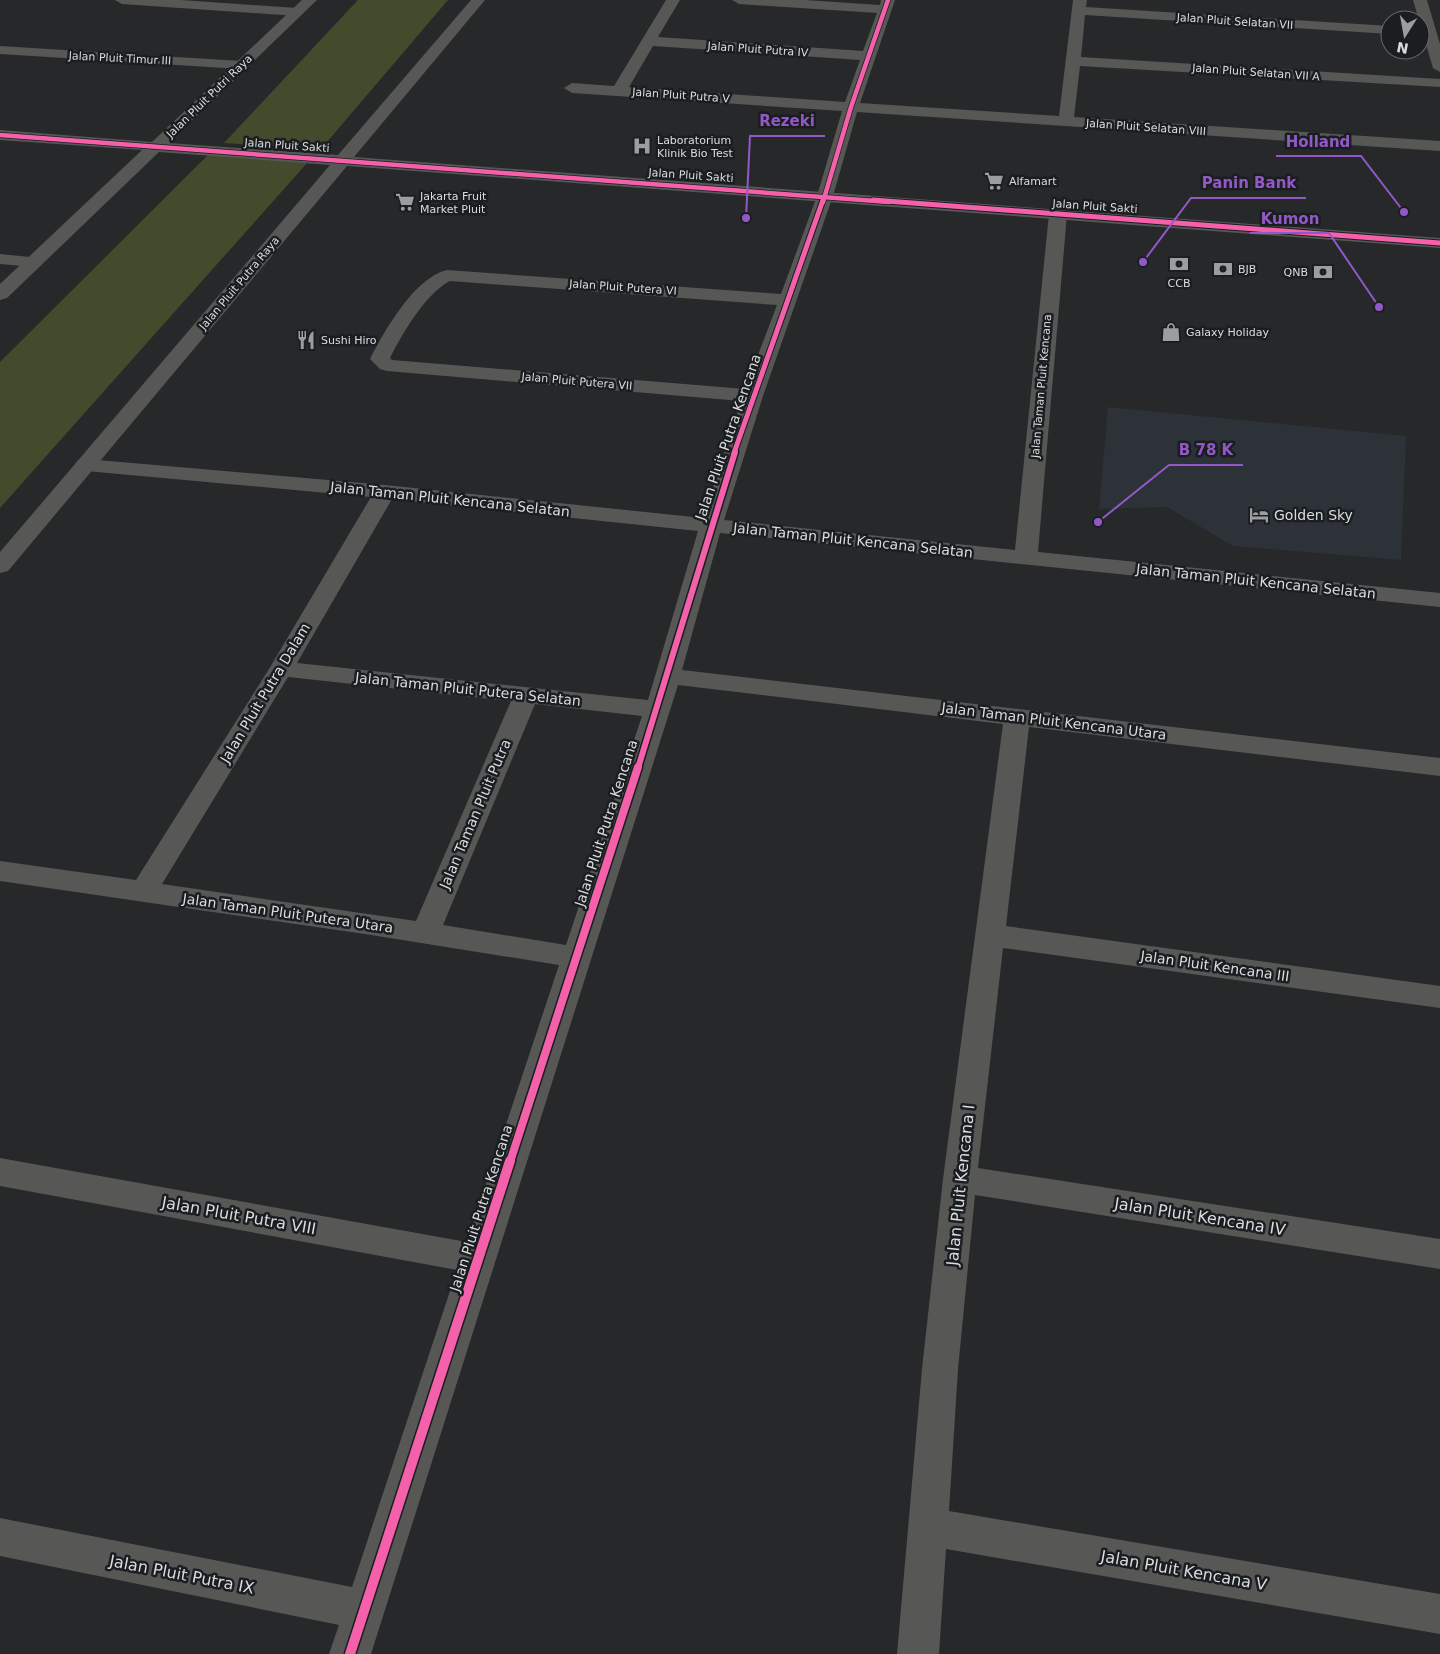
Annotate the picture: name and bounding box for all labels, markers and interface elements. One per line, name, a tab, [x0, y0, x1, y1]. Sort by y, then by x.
north arrow	[1380, 10, 1430, 60]
street label: Jalan Pluit Selatan VII	[1175, 11, 1294, 32]
street label: Jalan Pluit Putra IV	[706, 39, 809, 60]
text: N	[1395, 39, 1410, 57]
street label: Jalan Pluit Timur III	[67, 49, 172, 68]
street label: Jalan Pluit Putri Raya	[163, 52, 255, 141]
street label: Jalan Pluit Selatan VII A	[1191, 61, 1321, 83]
street label: Jalan Pluit Putra V	[631, 86, 731, 105]
callout: Rezeki	[750, 106, 825, 136]
text: Rezeki	[759, 112, 815, 130]
street label: Jalan Pluit Selatan VIII	[1085, 117, 1206, 138]
callout: Holland	[1276, 126, 1361, 156]
text: Holland	[1286, 133, 1350, 151]
place label: Laboratorium Klinik Bio Test	[657, 134, 733, 160]
hospital icon: Laboratorium Klinik Bio Test	[631, 135, 653, 157]
street label: Jalan Pluit Sakti	[243, 136, 330, 155]
street label: Jalan Pluit Sakti	[647, 166, 734, 185]
callout: Panin Bank	[1191, 168, 1306, 198]
supermarket icon: Alfamart	[983, 170, 1005, 192]
text: Panin Bank	[1202, 174, 1297, 192]
place label: Alfamart	[1009, 175, 1057, 188]
place label: Jakarta Fruit Market Pluit	[419, 190, 487, 216]
supermarket icon: Jakarta Fruit Market Pluit	[394, 191, 416, 213]
street label: Jalan Pluit Sakti	[1051, 197, 1138, 216]
callout: Kumon	[1250, 203, 1329, 233]
text: Kumon	[1261, 210, 1319, 228]
street label: Jalan Pluit Putra Raya	[196, 234, 282, 333]
bank icon: CCB	[1168, 253, 1190, 275]
bank icon: BJB	[1212, 258, 1234, 280]
bank icon: QNB	[1312, 261, 1334, 283]
place label: BJB	[1238, 263, 1256, 276]
place label: QNB	[1284, 266, 1308, 279]
street label: Jalan Pluit Putera VI	[568, 277, 677, 298]
place label: CCB	[1168, 277, 1190, 290]
street label: Jalan Taman Pluit Kencana	[1029, 314, 1054, 459]
shop icon: Galaxy Holiday	[1160, 321, 1182, 343]
place label: Galaxy Holiday	[1186, 326, 1269, 339]
restaurant icon: Sushi Hiro	[295, 329, 317, 351]
place label: Sushi Hiro	[321, 334, 377, 347]
street label: Jalan Pluit Putra Kencana	[692, 352, 764, 523]
street label: Jalan Pluit Putera VII	[520, 370, 633, 393]
callout: B 78 K	[1169, 435, 1243, 465]
text: B 78 K	[1179, 441, 1235, 459]
street label: Jalan Taman Pluit Kencana Selatan	[328, 478, 571, 520]
hotel icon: Golden Sky	[1248, 504, 1270, 526]
place label: Golden Sky	[1274, 507, 1353, 523]
street label: Jalan Taman Pluit Kencana Selatan	[731, 519, 974, 561]
street label: Jalan Taman Pluit Kencana Selatan	[1134, 560, 1377, 602]
street label: Jalan Pluit Putra Dalam	[216, 620, 313, 767]
street label: Jalan Taman Pluit Putera Selatan	[353, 669, 582, 709]
street label: Jalan Taman Pluit Kencana Utara	[940, 699, 1167, 743]
street label: Jalan Taman Pluit Putra	[436, 737, 514, 892]
street label: Jalan Pluit Putra Kencana	[571, 738, 641, 909]
street label: Jalan Taman Pluit Putera Utara	[181, 890, 394, 936]
street label: Jalan Pluit Kencana III	[1139, 947, 1290, 984]
street label: Jalan Pluit Kencana I	[942, 1103, 978, 1268]
street label: Jalan Pluit Putra Kencana	[446, 1123, 516, 1294]
street label: Jalan Pluit Putra VIII	[159, 1192, 318, 1238]
street label: Jalan Pluit Kencana IV	[1112, 1193, 1287, 1239]
street label: Jalan Pluit Kencana V	[1098, 1546, 1268, 1594]
street label: Jalan Pluit Putra IX	[107, 1551, 256, 1598]

